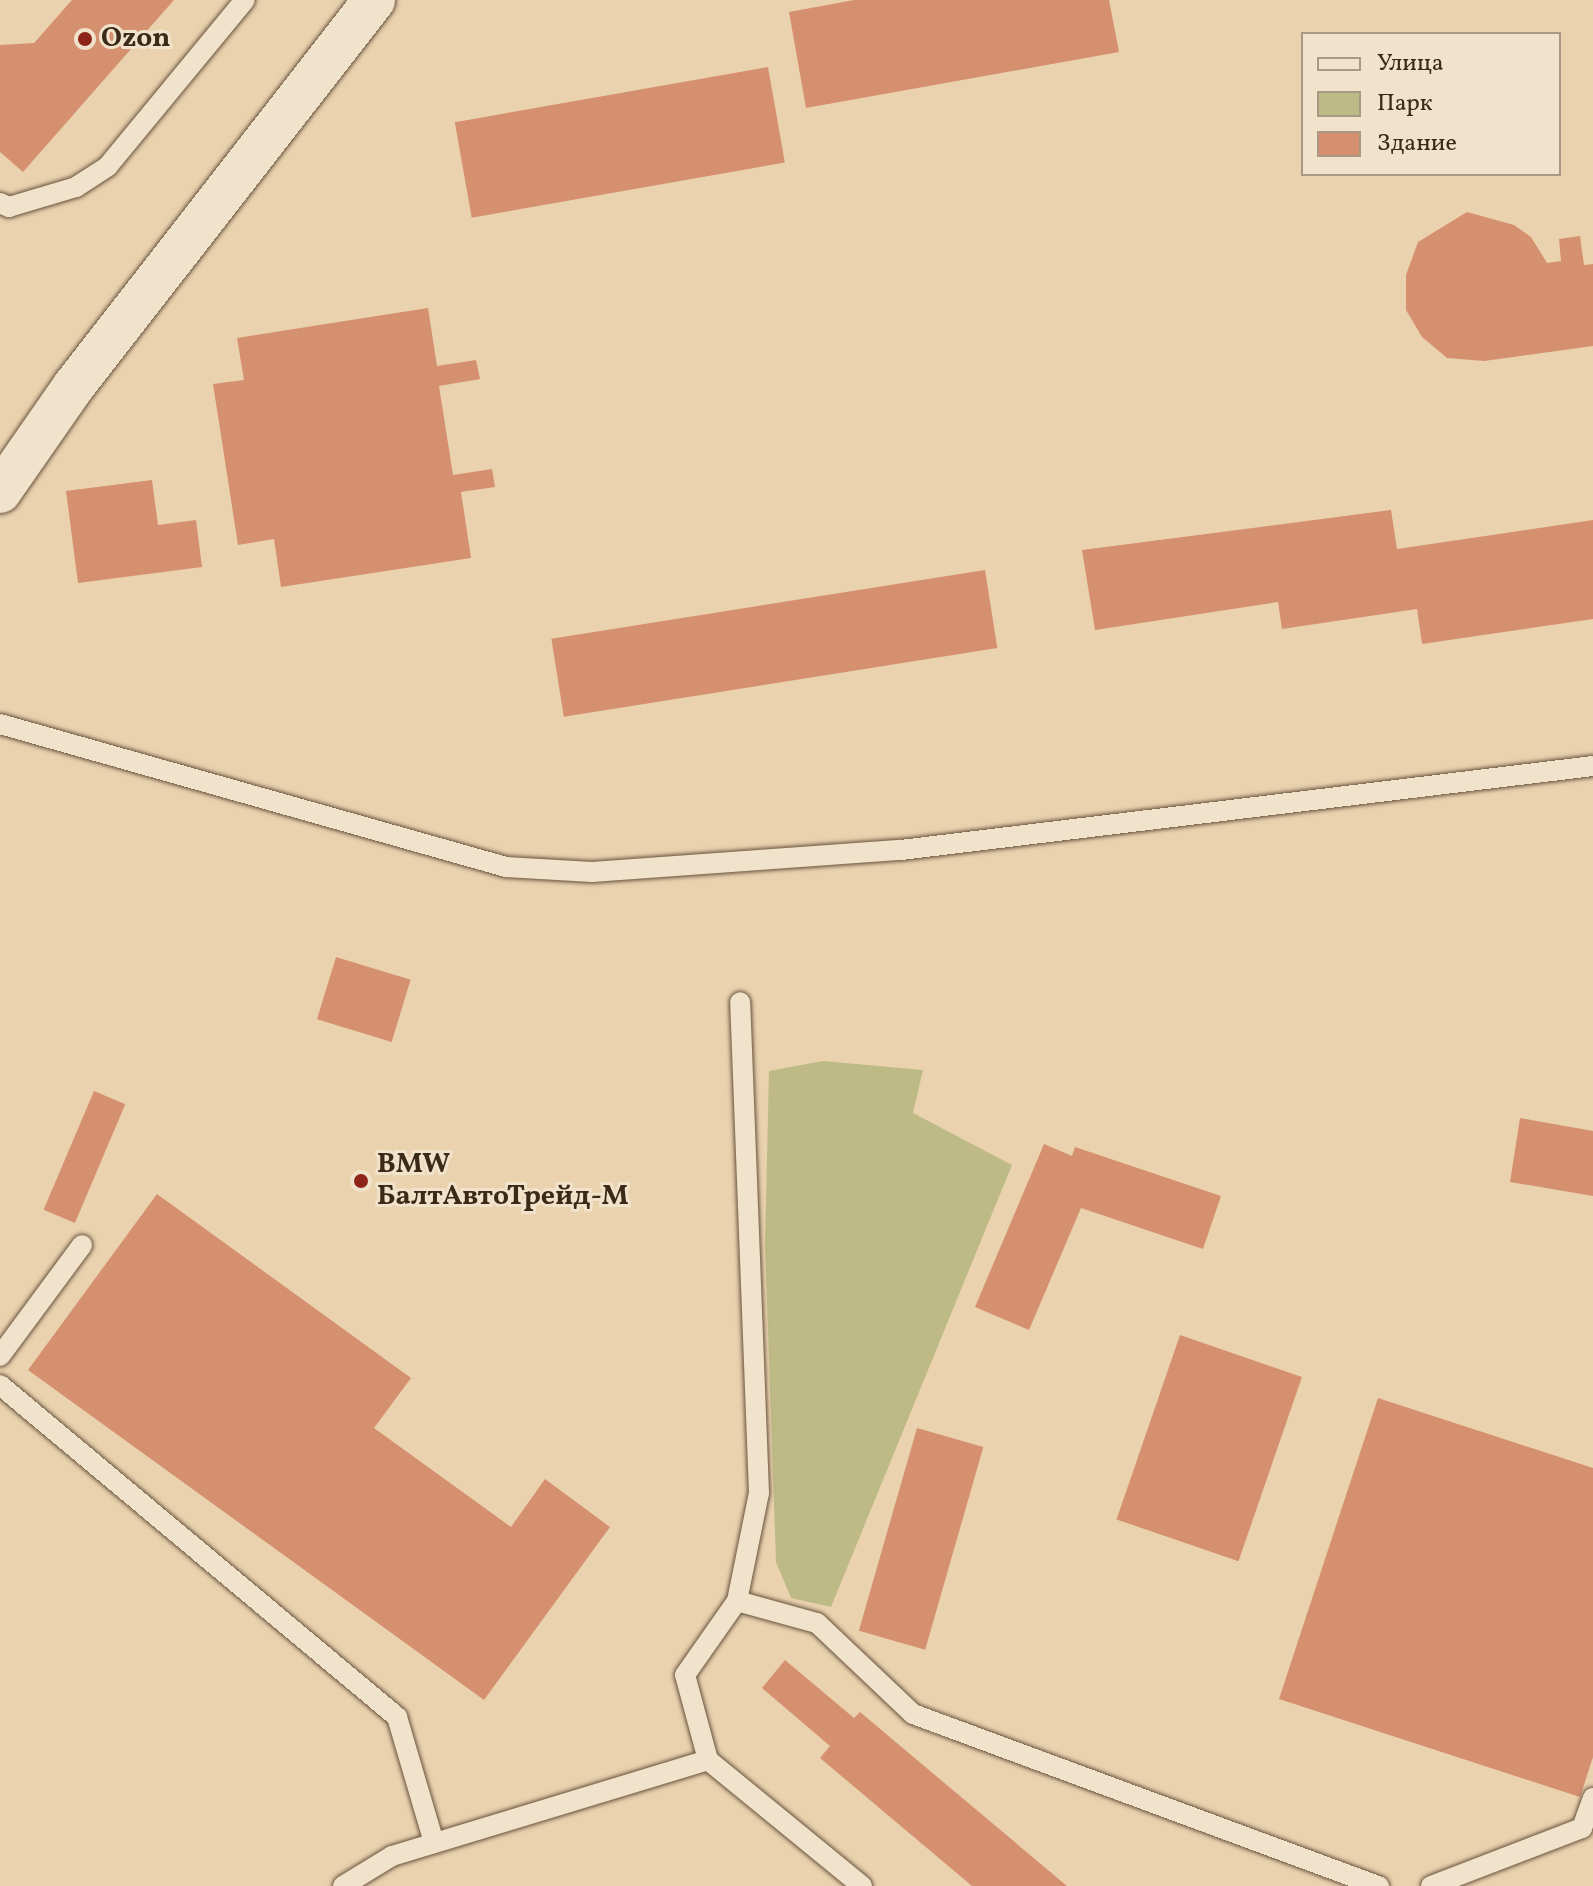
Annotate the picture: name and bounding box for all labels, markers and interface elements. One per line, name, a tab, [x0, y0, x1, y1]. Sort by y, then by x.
place label: Ozon	[101, 22, 171, 56]
marker: Ozon	[76, 30, 94, 48]
legend	[1301, 32, 1561, 176]
text: Улица	[1377, 47, 1444, 81]
text: Парк	[1377, 87, 1433, 121]
text: Здание	[1377, 127, 1457, 161]
place label: BMW БалтАвтоТрейд-М	[377, 1148, 629, 1214]
marker: BMW БалтАвтоТрейд-М	[352, 1172, 370, 1190]

